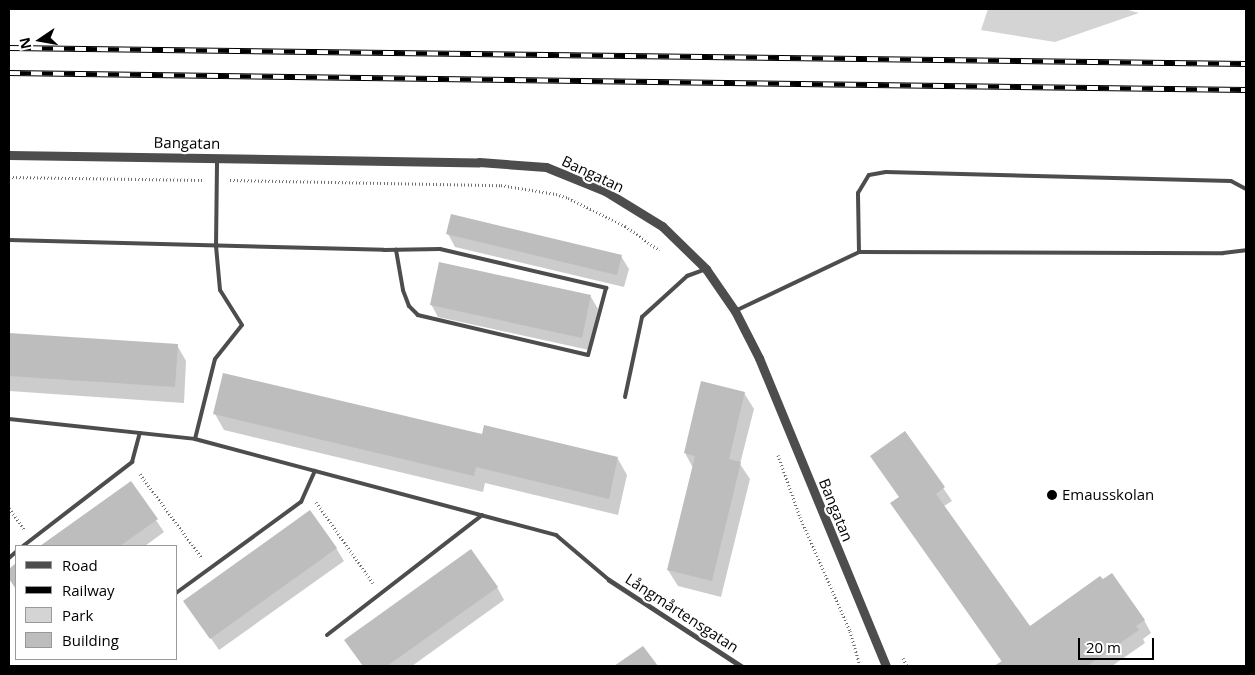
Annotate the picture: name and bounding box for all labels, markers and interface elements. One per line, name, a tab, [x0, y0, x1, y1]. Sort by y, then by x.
north arrow	[15, 15, 65, 65]
text: N	[14, 36, 35, 51]
street label: Bangatan	[154, 133, 220, 153]
street label: Bangatan	[559, 152, 627, 196]
street label: Bangatan	[815, 476, 857, 544]
place label: Emausskolan	[1062, 486, 1154, 504]
marker: Emausskolan	[1046, 489, 1058, 501]
legend	[15, 545, 178, 660]
text: Road	[62, 555, 98, 575]
street label: Långmårtensgatan	[622, 570, 742, 656]
text: Railway	[62, 580, 115, 600]
text: Park	[62, 605, 93, 625]
scale bar	[1080, 628, 1156, 660]
text: Building	[62, 630, 119, 650]
text: 20 m	[1086, 637, 1121, 657]

